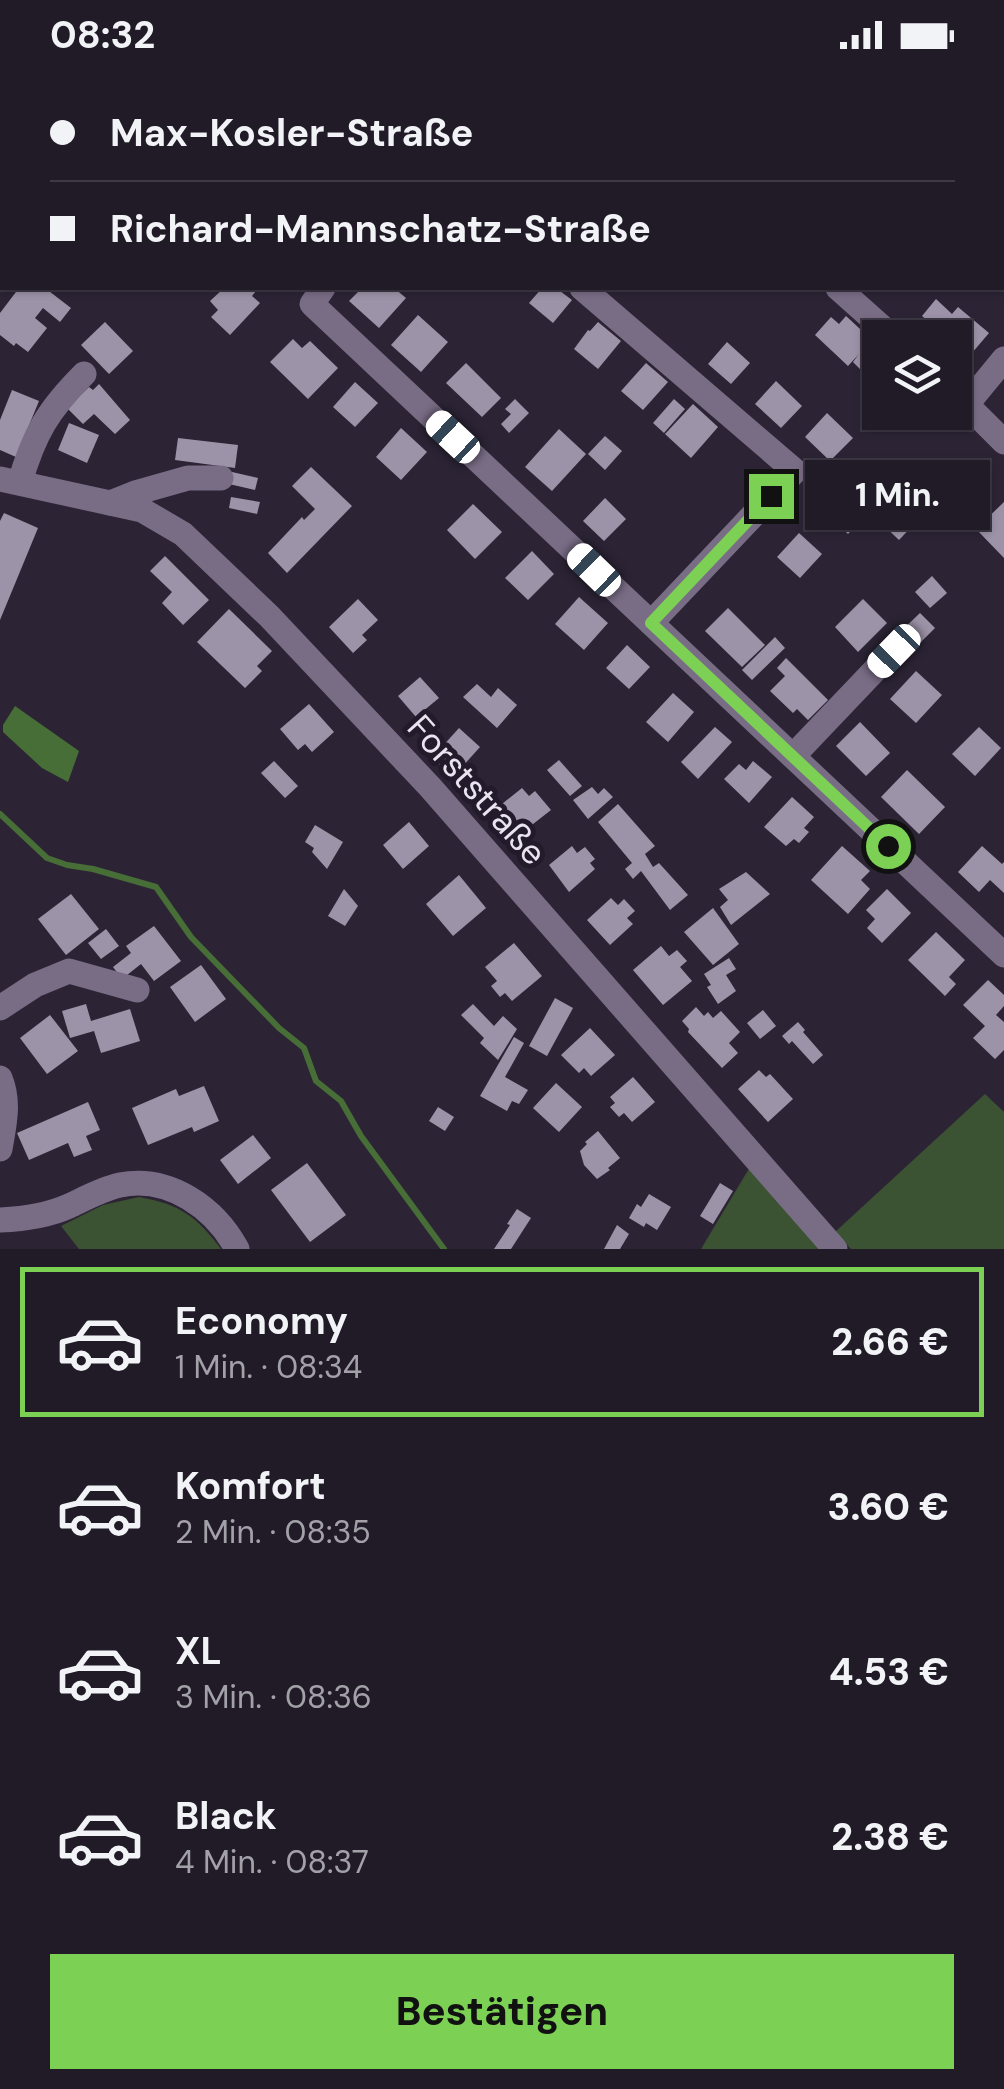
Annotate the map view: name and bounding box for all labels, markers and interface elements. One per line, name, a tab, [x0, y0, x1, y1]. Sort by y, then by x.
text: 08:32	[50, 10, 155, 60]
text: Max-Kosler-Straße	[110, 108, 473, 158]
text: Richard-Mannschatz-Straße	[110, 204, 651, 254]
map controls	[862, 320, 972, 430]
button: layers	[862, 320, 972, 430]
car	[421, 406, 485, 468]
callout: 1 Min.	[806, 461, 991, 531]
route end	[749, 474, 794, 519]
text: 1 Min.	[855, 474, 940, 516]
car	[562, 538, 626, 602]
car	[862, 619, 926, 683]
street label: Forststraße	[397, 705, 557, 875]
route start	[866, 824, 911, 869]
text: Economy	[175, 1296, 348, 1346]
icon: car	[55, 1297, 145, 1387]
text: 2.66 €	[831, 1317, 949, 1367]
text: 1 Min. · 08:34	[175, 1346, 362, 1388]
text: Komfort	[175, 1461, 326, 1511]
icon: car	[55, 1462, 145, 1552]
text: 3.60 €	[828, 1482, 949, 1532]
text: 2 Min. · 08:35	[175, 1511, 371, 1553]
text: XL	[175, 1626, 222, 1676]
icon: car	[55, 1627, 145, 1717]
text: 4.53 €	[829, 1647, 949, 1697]
text: 3 Min. · 08:36	[175, 1676, 372, 1718]
text: Black	[175, 1791, 277, 1841]
icon: car	[55, 1792, 145, 1882]
text: 2.38 €	[831, 1812, 949, 1862]
text: 4 Min. · 08:37	[175, 1841, 369, 1883]
button: Bestätigen	[50, 1954, 954, 2069]

